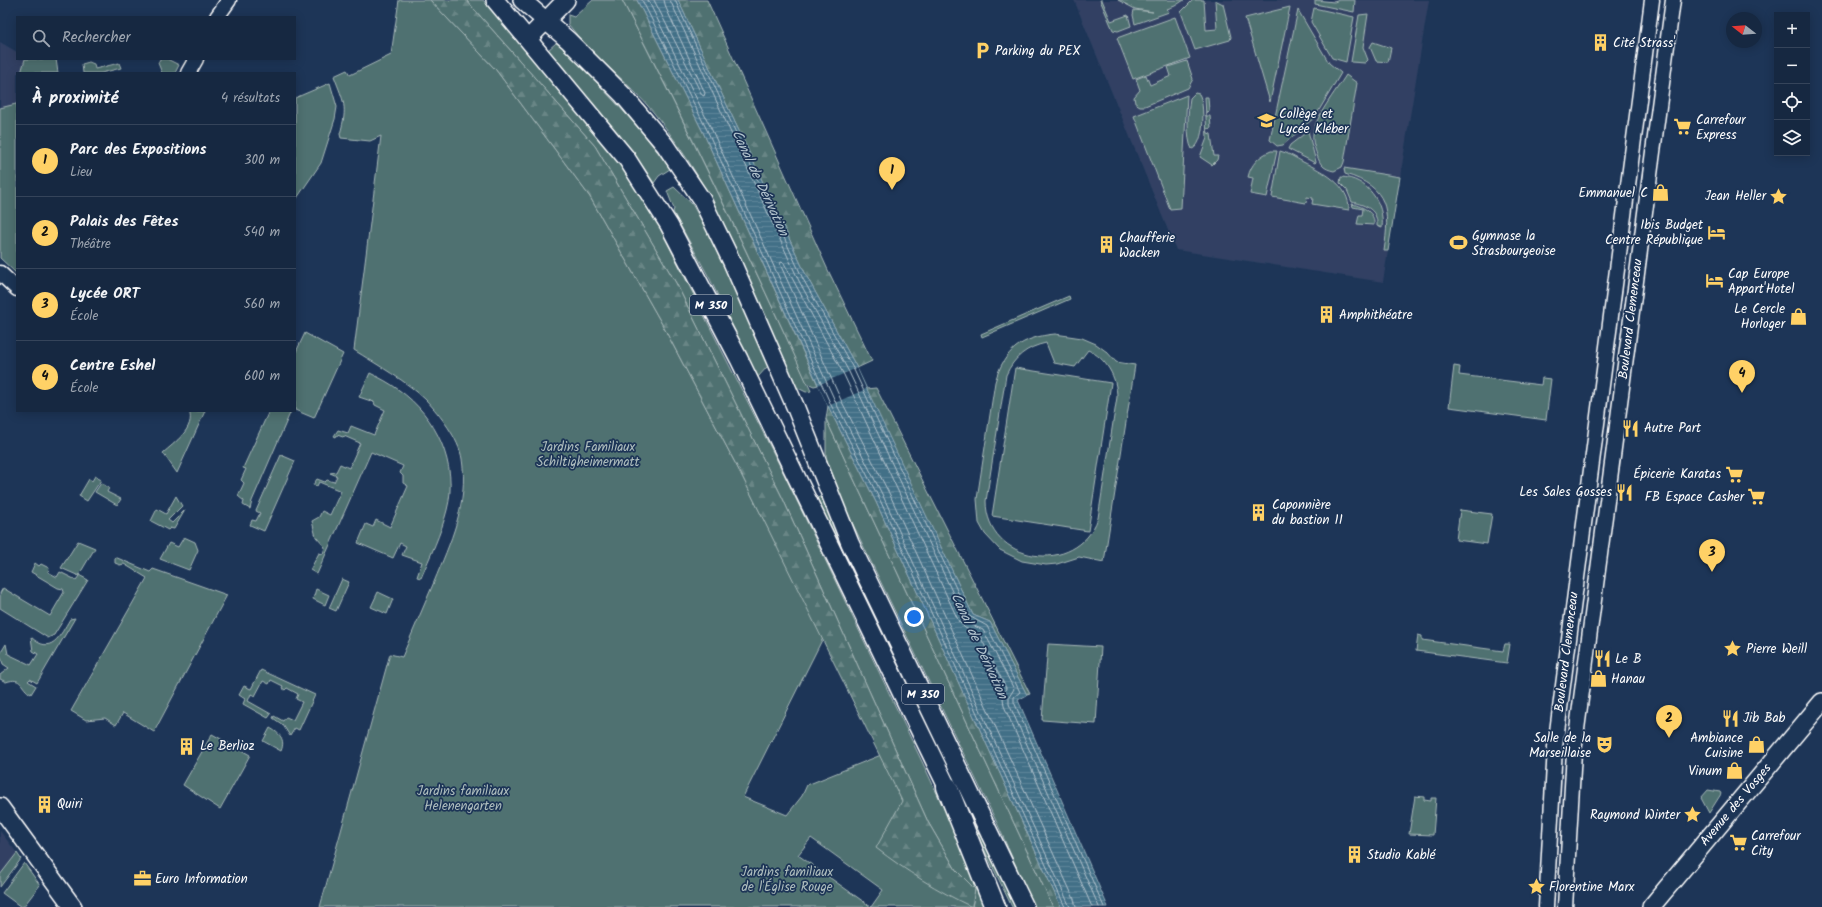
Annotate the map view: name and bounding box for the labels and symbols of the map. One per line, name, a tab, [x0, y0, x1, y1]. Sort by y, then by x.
north arrow	[1726, 12, 1762, 48]
building icon: Cité Strass'	[1590, 33, 1610, 53]
place label: Cité Strass'	[1613, 33, 1675, 54]
parking icon: Parking du PEX	[972, 41, 992, 61]
place label: Parking du PEX	[995, 41, 1082, 62]
place label: Collège et Lycée Kléber	[1279, 104, 1349, 140]
place label: Carrefour Express	[1696, 110, 1746, 146]
school or university icon: Collège et Lycée Kléber	[1256, 111, 1276, 131]
supermarket icon: Carrefour Express	[1673, 117, 1693, 137]
water label: Canal de Dérivation	[726, 126, 795, 241]
pin: 1	[879, 157, 905, 190]
place label: Emmanuel C	[1578, 183, 1648, 204]
shop icon: Emmanuel C	[1651, 183, 1671, 203]
place label: Jean Heller	[1705, 186, 1767, 207]
place icon: Jean Heller	[1769, 186, 1789, 206]
place label: Ibis Budget Centre République	[1605, 215, 1704, 251]
hotel icon: Ibis Budget Centre République	[1706, 222, 1726, 242]
place label: Gymnase la Strasbourgeoise	[1472, 226, 1556, 262]
place label: Chaufferie Wacken	[1119, 228, 1175, 264]
sports icon: Gymnase la Strasbourgeoise	[1449, 233, 1469, 253]
building icon: Chaufferie Wacken	[1096, 235, 1116, 255]
street label: Boulevard Clemenceau	[1613, 257, 1649, 380]
place label: Cap Europe Appart'Hotel	[1728, 264, 1794, 300]
hotel icon: Cap Europe Appart'Hotel	[1705, 271, 1725, 291]
road number: M 350	[690, 295, 732, 315]
place label: Le Cercle Horloger	[1734, 299, 1786, 335]
building icon: Amphithéatre	[1316, 305, 1336, 325]
place label: Amphithéatre	[1339, 305, 1413, 326]
shop icon: Le Cercle Horloger	[1788, 306, 1808, 326]
pin: 4	[1729, 360, 1755, 393]
restaurant icon: Autre Part	[1621, 418, 1641, 438]
place label: Autre Part	[1644, 418, 1702, 439]
park label: Jardins Familiaux Schiltigheimermatt	[536, 437, 641, 473]
place label: Épicerie Karatas	[1633, 464, 1721, 485]
supermarket icon: Épicerie Karatas	[1724, 464, 1744, 484]
place label: Les Sales Gosses	[1519, 482, 1612, 503]
restaurant icon: Les Sales Gosses	[1615, 482, 1635, 502]
place label: FB Espace Casher	[1645, 487, 1745, 508]
supermarket icon: FB Espace Casher	[1747, 487, 1767, 507]
place label: Caponnière du bastion 11	[1272, 495, 1343, 531]
building icon: Caponnière du bastion 11	[1249, 502, 1269, 522]
pin: 3	[1699, 539, 1725, 572]
water label: Canal de Dérivation	[945, 589, 1014, 704]
street label: Boulevard Clemenceau	[1549, 590, 1585, 713]
your location	[904, 607, 924, 627]
place icon: Pierre Weill	[1723, 639, 1743, 659]
place label: Pierre Weill	[1746, 639, 1807, 660]
restaurant icon: Le B	[1592, 649, 1612, 669]
place label: Le B	[1615, 649, 1641, 670]
shop icon: Hanau	[1588, 669, 1608, 689]
place label: Hanau	[1611, 669, 1646, 690]
road number: M 350	[902, 684, 944, 704]
pin: 2	[1656, 705, 1682, 738]
restaurant icon: Jib Bab	[1720, 708, 1740, 728]
place label: Jib Bab	[1743, 708, 1786, 729]
place label: Salle de la Marseillaise	[1529, 728, 1591, 764]
place label: Ambiance Cuisine	[1690, 728, 1743, 764]
theatre icon: Salle de la Marseillaise	[1594, 735, 1614, 755]
shop icon: Ambiance Cuisine	[1746, 735, 1766, 755]
building icon: Le Berlioz	[177, 736, 197, 756]
place label: Le Berlioz	[200, 736, 255, 757]
street label: Avenue des Vosges	[1695, 759, 1777, 851]
place label: Vinum	[1688, 761, 1722, 782]
shop icon: Vinum	[1725, 761, 1745, 781]
park label: Jardins familiaux Helenengarten	[417, 781, 510, 817]
building icon: Quiri	[34, 794, 54, 814]
place label: Quiri	[57, 794, 83, 815]
place label: Raymond Winter	[1590, 805, 1681, 826]
place icon: Raymond Winter	[1683, 805, 1703, 825]
place label: Carrefour City	[1751, 826, 1801, 862]
supermarket icon: Carrefour City	[1728, 833, 1748, 853]
building icon: Studio Kablé	[1344, 845, 1364, 865]
place label: Studio Kablé	[1367, 845, 1437, 866]
park label: Jardins familiaux de l'Église Rouge	[741, 862, 834, 898]
office icon: Euro Information	[132, 869, 152, 889]
place label: Euro Information	[155, 869, 248, 890]
place icon: Florentine Marx	[1526, 877, 1546, 897]
place label: Florentine Marx	[1549, 877, 1635, 898]

